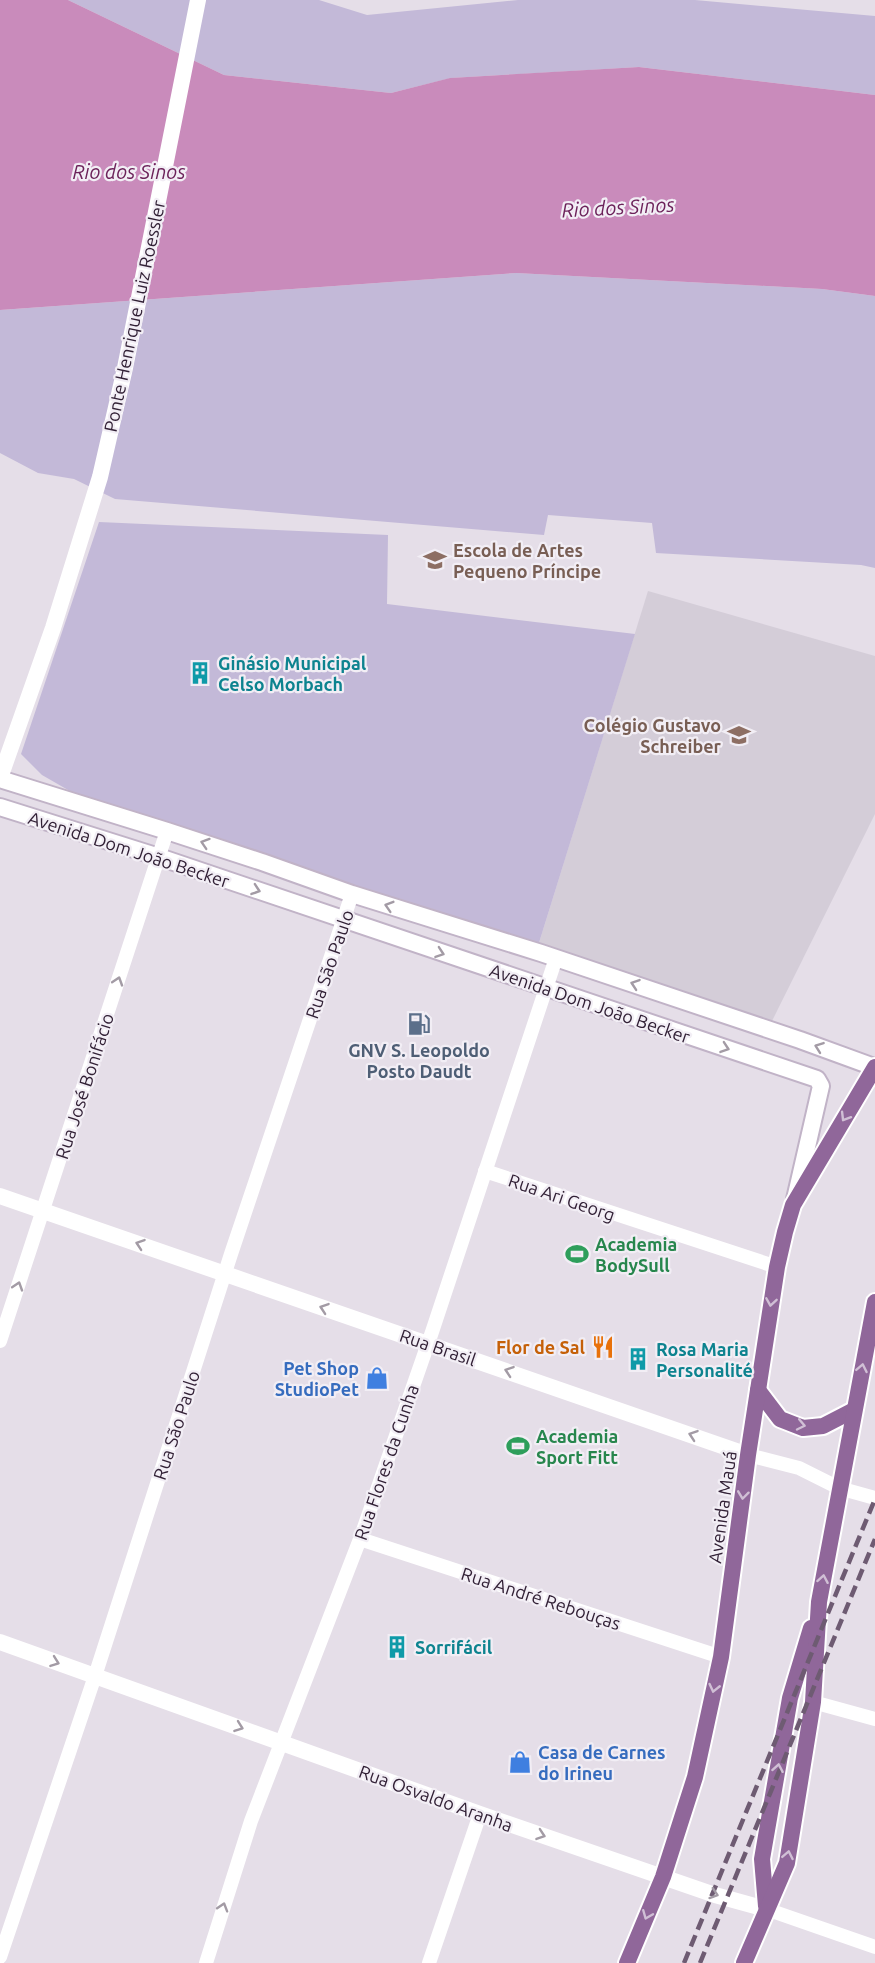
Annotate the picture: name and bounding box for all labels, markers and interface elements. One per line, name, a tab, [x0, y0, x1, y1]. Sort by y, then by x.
water label: Rio dos Sinos	[72, 160, 186, 183]
water label: Rio dos Sinos	[561, 193, 676, 221]
street label: Ponte Henrique Luiz Roessler	[100, 198, 168, 434]
place label: Escola de Artes Pequeno Príncipe	[453, 540, 601, 581]
school or university icon: Escola de Artes Pequeno Príncipe	[422, 547, 448, 573]
place label: Ginásio Municipal Celso Morbach	[218, 653, 367, 694]
building icon: Ginásio Municipal Celso Morbach	[187, 660, 213, 686]
place label: Colégio Gustavo Schreiber	[583, 715, 722, 756]
school or university icon: Colégio Gustavo Schreiber	[726, 722, 752, 748]
street label: Avenida Dom João Becker	[26, 807, 232, 891]
one-way arrow	[200, 838, 211, 850]
one-way arrow	[250, 882, 260, 895]
one-way arrow	[384, 900, 395, 913]
street label: Rua São Paulo	[301, 907, 357, 1021]
one-way arrow	[434, 945, 445, 958]
street label: Avenida Dom João Becker	[487, 959, 693, 1047]
one-way arrow	[111, 976, 124, 987]
one-way arrow	[630, 979, 641, 992]
street label: Rua José Bonifácio	[51, 1011, 117, 1161]
fuel station icon: GNV S. Leopoldo Posto Daudt	[406, 1011, 432, 1037]
place label: GNV S. Leopoldo Posto Daudt	[348, 1040, 490, 1081]
one-way arrow	[719, 1041, 730, 1053]
one-way arrow	[815, 1042, 826, 1054]
one-way arrow	[841, 1111, 852, 1121]
street label: Rua Ari Georg	[506, 1169, 618, 1225]
place label: Academia BodySull	[595, 1234, 677, 1275]
one-way arrow	[135, 1238, 146, 1251]
sports icon: Academia BodySull	[564, 1241, 590, 1267]
one-way arrow	[11, 1281, 24, 1292]
one-way arrow	[766, 1298, 778, 1307]
one-way arrow	[319, 1302, 330, 1315]
street label: Rua Brasil	[397, 1325, 479, 1369]
restaurant icon: Flor de Sal	[590, 1334, 616, 1360]
place label: Flor de Sal	[496, 1337, 586, 1357]
place label: Rosa Maria Personalité	[656, 1339, 753, 1380]
building icon: Rosa Maria Personalité	[625, 1346, 651, 1372]
place label: Pet Shop StudioPet	[275, 1358, 359, 1399]
one-way arrow	[855, 1364, 868, 1374]
shop icon: Pet Shop StudioPet	[364, 1365, 390, 1391]
one-way arrow	[504, 1366, 514, 1379]
street label: Rua São Paulo	[149, 1368, 203, 1482]
street label: Rua Flores da Cunha	[350, 1382, 422, 1542]
one-way arrow	[796, 1418, 806, 1431]
place label: Academia Sport Fitt	[536, 1426, 618, 1467]
one-way arrow	[688, 1430, 699, 1443]
sports icon: Academia Sport Fitt	[505, 1433, 531, 1459]
street label: Avenida Mauá	[704, 1450, 740, 1564]
one-way arrow	[737, 1491, 749, 1500]
street label: Rua André Rebouças	[459, 1563, 623, 1633]
one-way arrow	[816, 1574, 829, 1584]
building icon: Sorrifácil	[384, 1634, 410, 1660]
place label: Sorrifácil	[415, 1637, 493, 1657]
one-way arrow	[49, 1654, 60, 1667]
one-way arrow	[709, 1683, 722, 1693]
one-way arrow	[233, 1720, 244, 1733]
place label: Casa de Carnes do Irineu	[538, 1742, 666, 1783]
shop icon: Casa de Carnes do Irineu	[507, 1749, 533, 1775]
street label: Rua Osvaldo Aranha	[356, 1761, 516, 1835]
one-way arrow	[771, 1764, 783, 1773]
one-way arrow	[535, 1828, 546, 1840]
one-way arrow	[781, 1851, 794, 1861]
one-way arrow	[708, 1887, 719, 1899]
one-way arrow	[216, 1902, 228, 1913]
one-way arrow	[642, 1909, 654, 1920]

